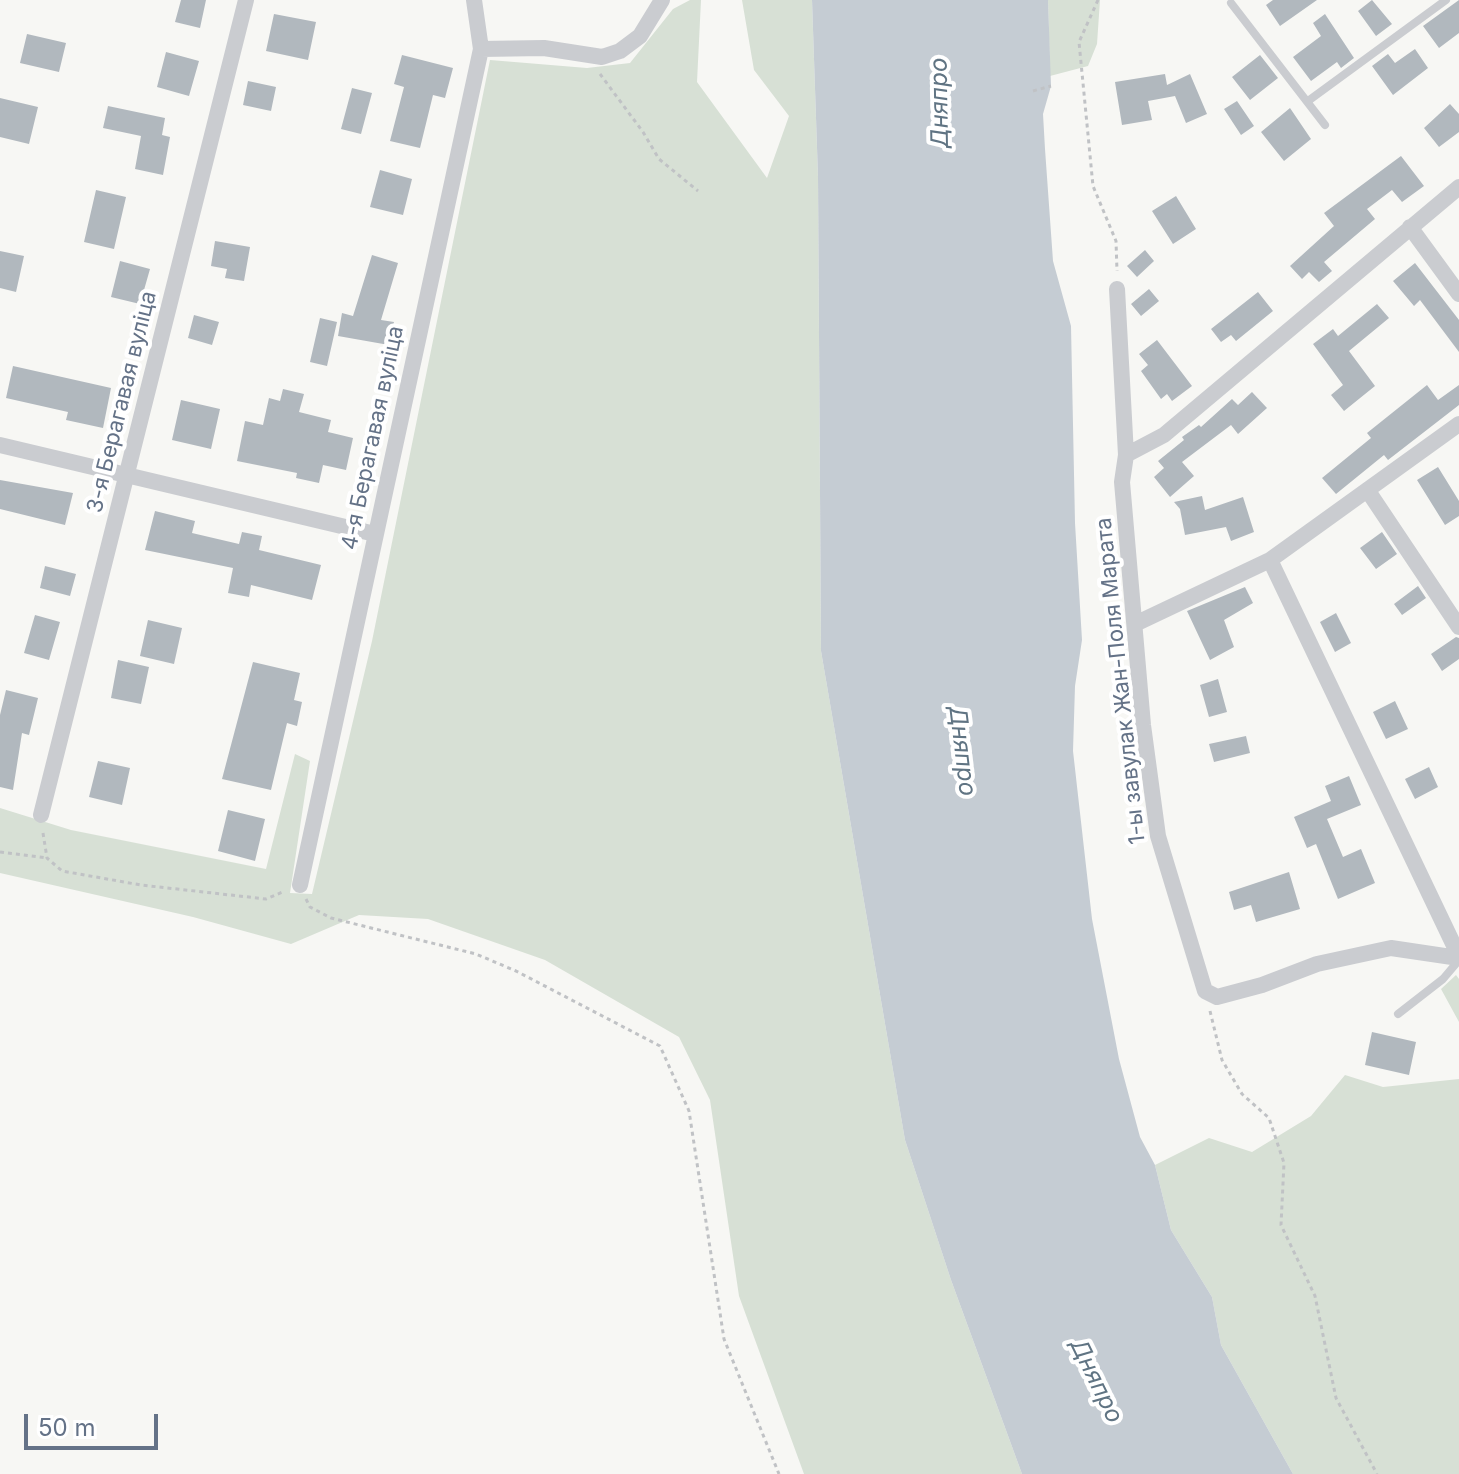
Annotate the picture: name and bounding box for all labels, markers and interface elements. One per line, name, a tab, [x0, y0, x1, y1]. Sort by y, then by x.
water label: Дняпро	[925, 58, 955, 148]
street label: 3-я Берагавая вуліца	[82, 288, 162, 516]
street label: 4-я Берагавая вуліца	[336, 324, 410, 552]
street label: 1-ы завулак Жан-Поля Марата	[1091, 516, 1151, 846]
water label: Дняпро	[942, 704, 982, 798]
water label: Дняпро	[1063, 1334, 1129, 1428]
scale bar	[28, 1398, 162, 1448]
text: 50 m	[38, 1413, 96, 1442]

